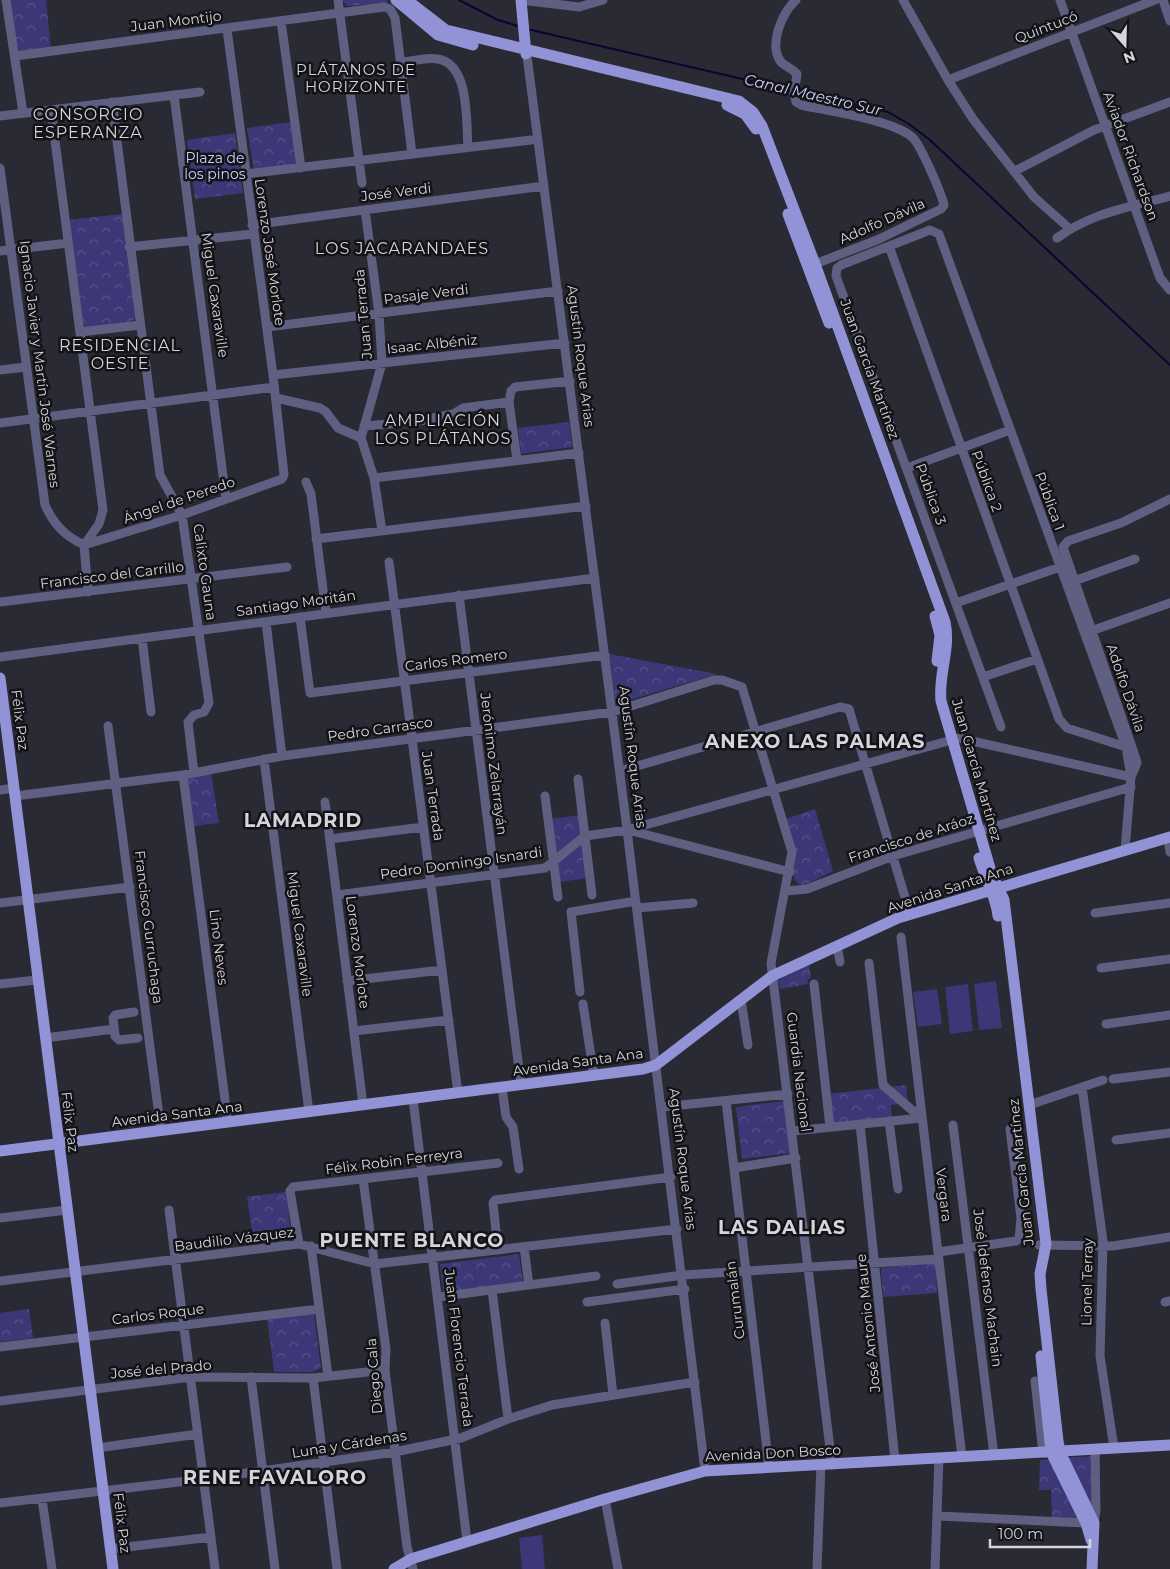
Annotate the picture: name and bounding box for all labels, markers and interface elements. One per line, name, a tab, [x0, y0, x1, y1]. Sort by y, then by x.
street label: Juan Montijo	[129, 6, 223, 36]
street label: Quintucó	[1012, 7, 1080, 47]
north arrow	[1100, 20, 1150, 70]
text: N	[1121, 47, 1138, 68]
district label: PLÁTANOS DE HORIZONTE	[296, 60, 416, 96]
water label: Canal Maestro Sur	[743, 69, 885, 120]
street label: Aviador Richardson	[1099, 89, 1163, 223]
district label: CONSORCIO ESPERANZA	[33, 105, 143, 142]
park label: Plaza de los pinos	[184, 149, 246, 183]
street label: Lorenzo José Morlote	[251, 177, 289, 327]
street label: José Verdi	[359, 179, 432, 205]
street label: Adolfo Dávila	[836, 194, 928, 248]
street label: Miguel Caxaraville	[197, 231, 233, 359]
street label: Ignacio Javier y Martín José Warnes	[16, 239, 64, 489]
district label: LOS JACARANDAES	[315, 239, 489, 258]
street label: Juan Terrada	[350, 268, 376, 361]
street label: Pasaje Verdi	[383, 280, 469, 308]
street label: Agustín Roque Arias	[563, 284, 599, 428]
street label: Juan García Martínez	[836, 296, 904, 441]
street label: Isaac Albéniz	[386, 330, 478, 358]
district label: RESIDENCIAL OESTE	[59, 336, 181, 373]
district label: AMPLIACIÓN LOS PLÁTANOS	[375, 411, 511, 448]
street label: Pública 2	[968, 448, 1006, 514]
street label: Pública 3	[912, 461, 950, 527]
street label: Pública 1	[1031, 469, 1069, 533]
street label: Ángel de Peredo	[121, 472, 237, 528]
street label: Calixto Gauna	[189, 523, 221, 621]
street label: Francisco del Carrillo	[39, 557, 185, 593]
street label: Santiago Moritán	[235, 586, 357, 620]
street label: Adolfo Dávila	[1102, 642, 1150, 734]
street label: Carlos Romero	[404, 645, 508, 675]
street label: Agustín Roque Arias	[615, 685, 651, 829]
street label: Félix Paz	[7, 689, 33, 751]
street label: Jerónimo Zelarrayán	[476, 691, 512, 836]
street label: Juan García Martínez	[948, 696, 1006, 843]
street label: Pedro Carrasco	[326, 713, 434, 745]
district label: ANEXO LAS PALMAS	[704, 730, 925, 753]
street label: Juan Terrada	[418, 749, 448, 842]
district label: LAMADRID	[244, 809, 362, 832]
street label: Francisco de Aráoz	[846, 809, 976, 867]
street label: Pedro Domingo Isnardi	[379, 843, 543, 883]
street label: Francisco Gurruchaga	[131, 849, 167, 1005]
street label: Avenida Santa Ana	[885, 859, 1015, 917]
street label: Miguel Caxaraville	[283, 870, 317, 998]
street label: Lorenzo Morlote	[342, 894, 374, 1010]
street label: Lino Neves	[205, 908, 233, 986]
street label: Guardia Nacional	[783, 1011, 815, 1133]
street label: Avenida Santa Ana	[512, 1044, 644, 1080]
street label: Agustín Roque Arias	[665, 1087, 701, 1231]
street label: Félix Paz	[57, 1091, 83, 1153]
street label: Avenida Santa Ana	[111, 1097, 243, 1131]
street label: Juan García Martínez	[1004, 1098, 1038, 1247]
street label: Félix Robin Ferreyra	[324, 1144, 464, 1178]
street label: Vergara	[932, 1167, 956, 1223]
street label: José Idefenso Machain	[969, 1207, 1007, 1368]
district label: LAS DALIAS	[718, 1216, 846, 1239]
street label: Baudilio Vázquez	[173, 1223, 295, 1255]
district label: PUENTE BLANCO	[320, 1229, 504, 1252]
street label: Lionel Terray	[1077, 1237, 1097, 1326]
street label: José Antonio Maure	[852, 1253, 884, 1394]
street label: Curumalán	[721, 1260, 749, 1340]
street label: Juan Florencio Terrada	[440, 1267, 478, 1428]
street label: Carlos Roque	[111, 1299, 205, 1329]
street label: Diego Cala	[362, 1337, 386, 1415]
street label: José del Prado	[109, 1356, 213, 1382]
street label: Luna y Cárdenas	[290, 1426, 408, 1462]
street label: Avenida Don Bosco	[704, 1440, 842, 1466]
district label: RENE FAVALORO	[183, 1466, 367, 1489]
street label: Félix Paz	[109, 1492, 135, 1554]
scale bar	[990, 1516, 1090, 1548]
text: 100 m	[998, 1524, 1043, 1543]

